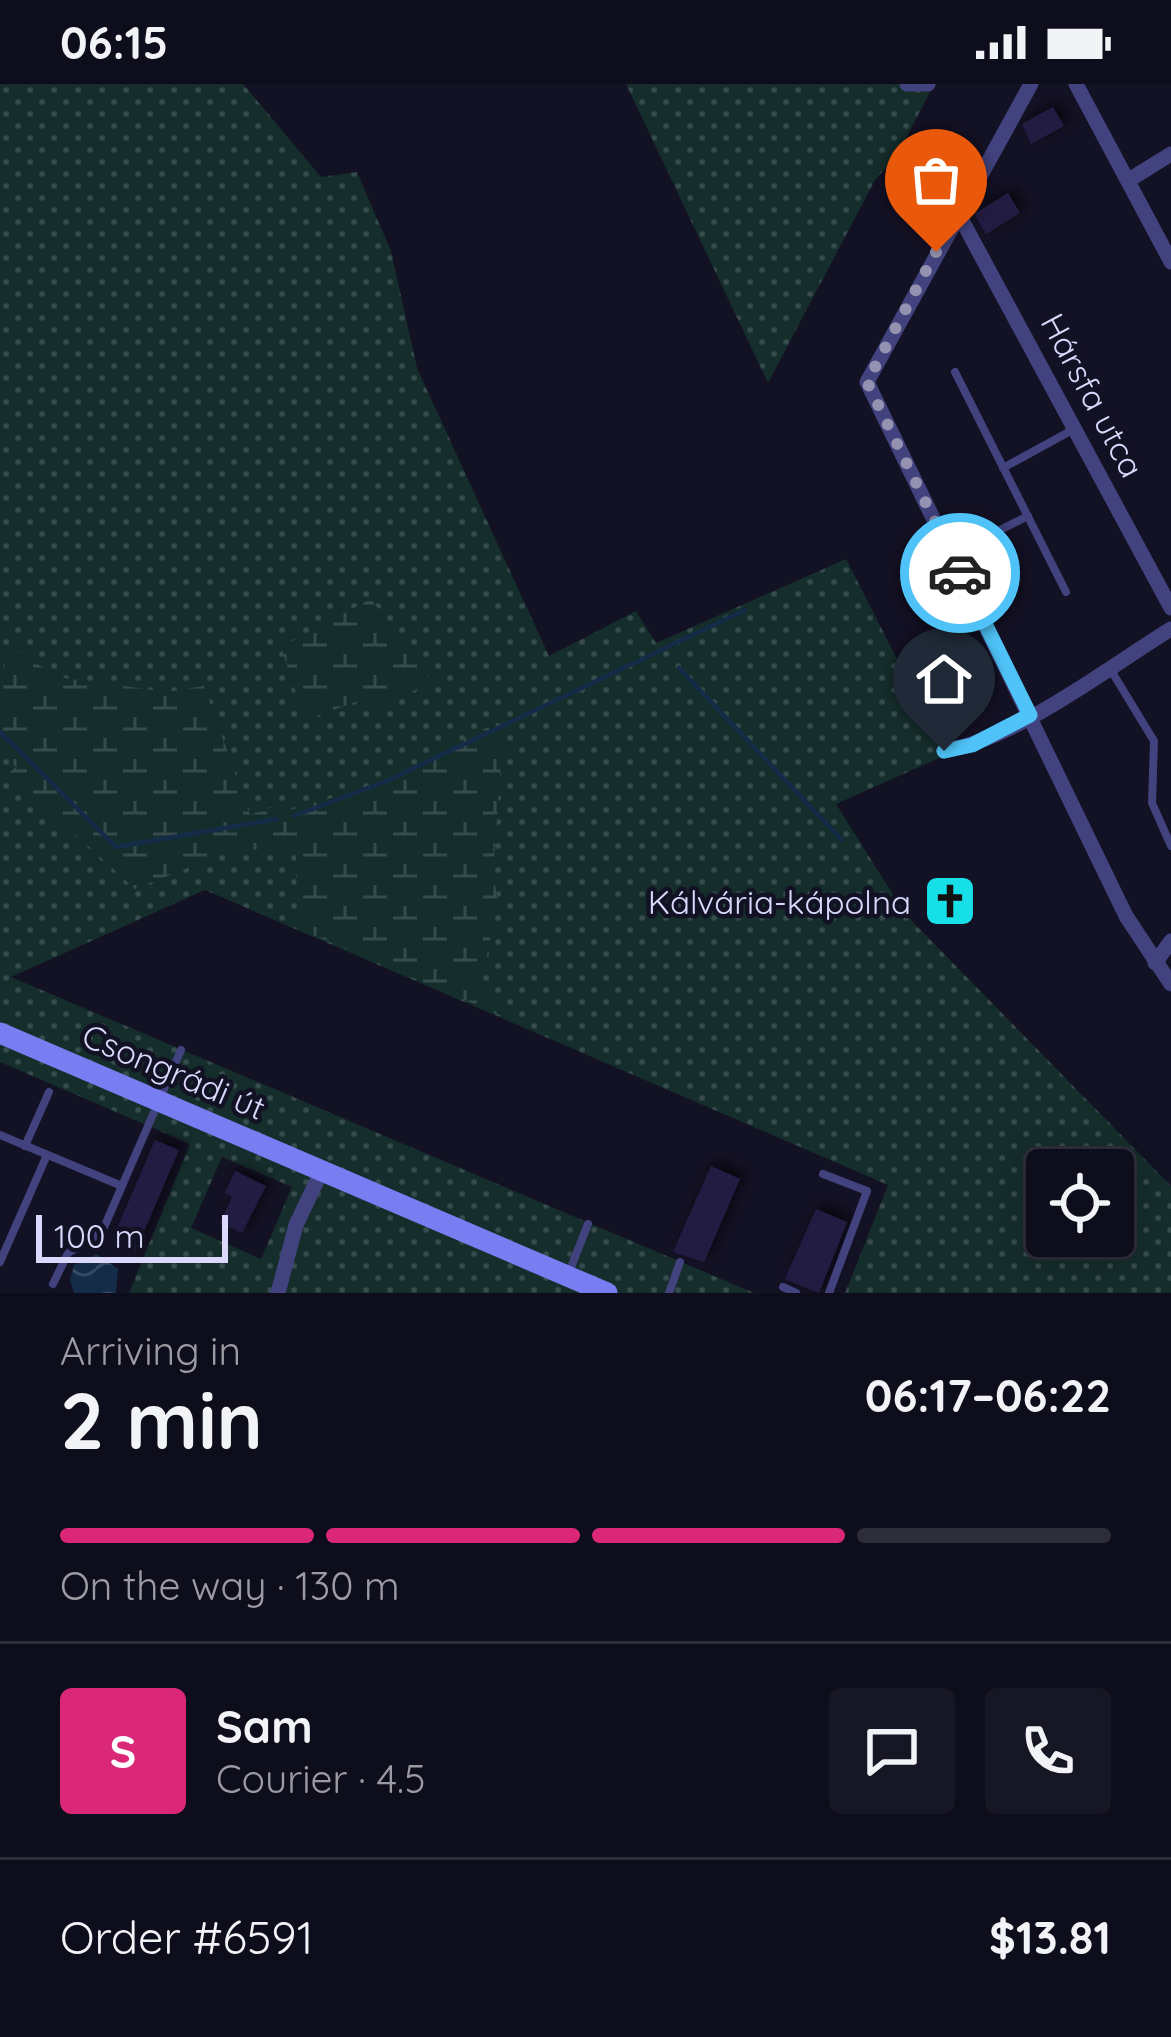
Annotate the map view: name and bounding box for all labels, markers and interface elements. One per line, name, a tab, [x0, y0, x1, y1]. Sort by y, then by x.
text: 06:15	[60, 14, 168, 70]
pin	[885, 129, 987, 252]
icon: bag	[903, 147, 969, 213]
street label: Hársfa utca	[1033, 306, 1153, 484]
courier	[900, 513, 1020, 633]
icon: car	[927, 540, 993, 606]
pin	[893, 628, 995, 751]
icon: home	[911, 646, 977, 712]
church icon: Kálvária-kápolna	[922, 873, 978, 929]
place label: Kálvária-kápolna	[648, 881, 911, 922]
street label: Csongrádi út	[76, 1014, 272, 1128]
map controls	[1026, 1149, 1134, 1257]
button: locate	[1026, 1149, 1134, 1257]
scale bar	[36, 1209, 228, 1262]
text: 100 m	[54, 1215, 145, 1256]
text: Arriving in	[60, 1326, 241, 1375]
text: 06:17–06:22	[865, 1367, 1111, 1423]
text: 2 min	[60, 1371, 263, 1469]
text: On the way · 130 m	[60, 1561, 400, 1610]
button: chat	[829, 1688, 955, 1814]
button: phone	[985, 1688, 1111, 1814]
text: Sam	[216, 1698, 313, 1754]
text: S	[110, 1723, 136, 1779]
text: Courier · 4.5	[216, 1754, 425, 1803]
text: Order #6591	[60, 1909, 313, 1965]
text: $13.81	[989, 1909, 1111, 1965]

